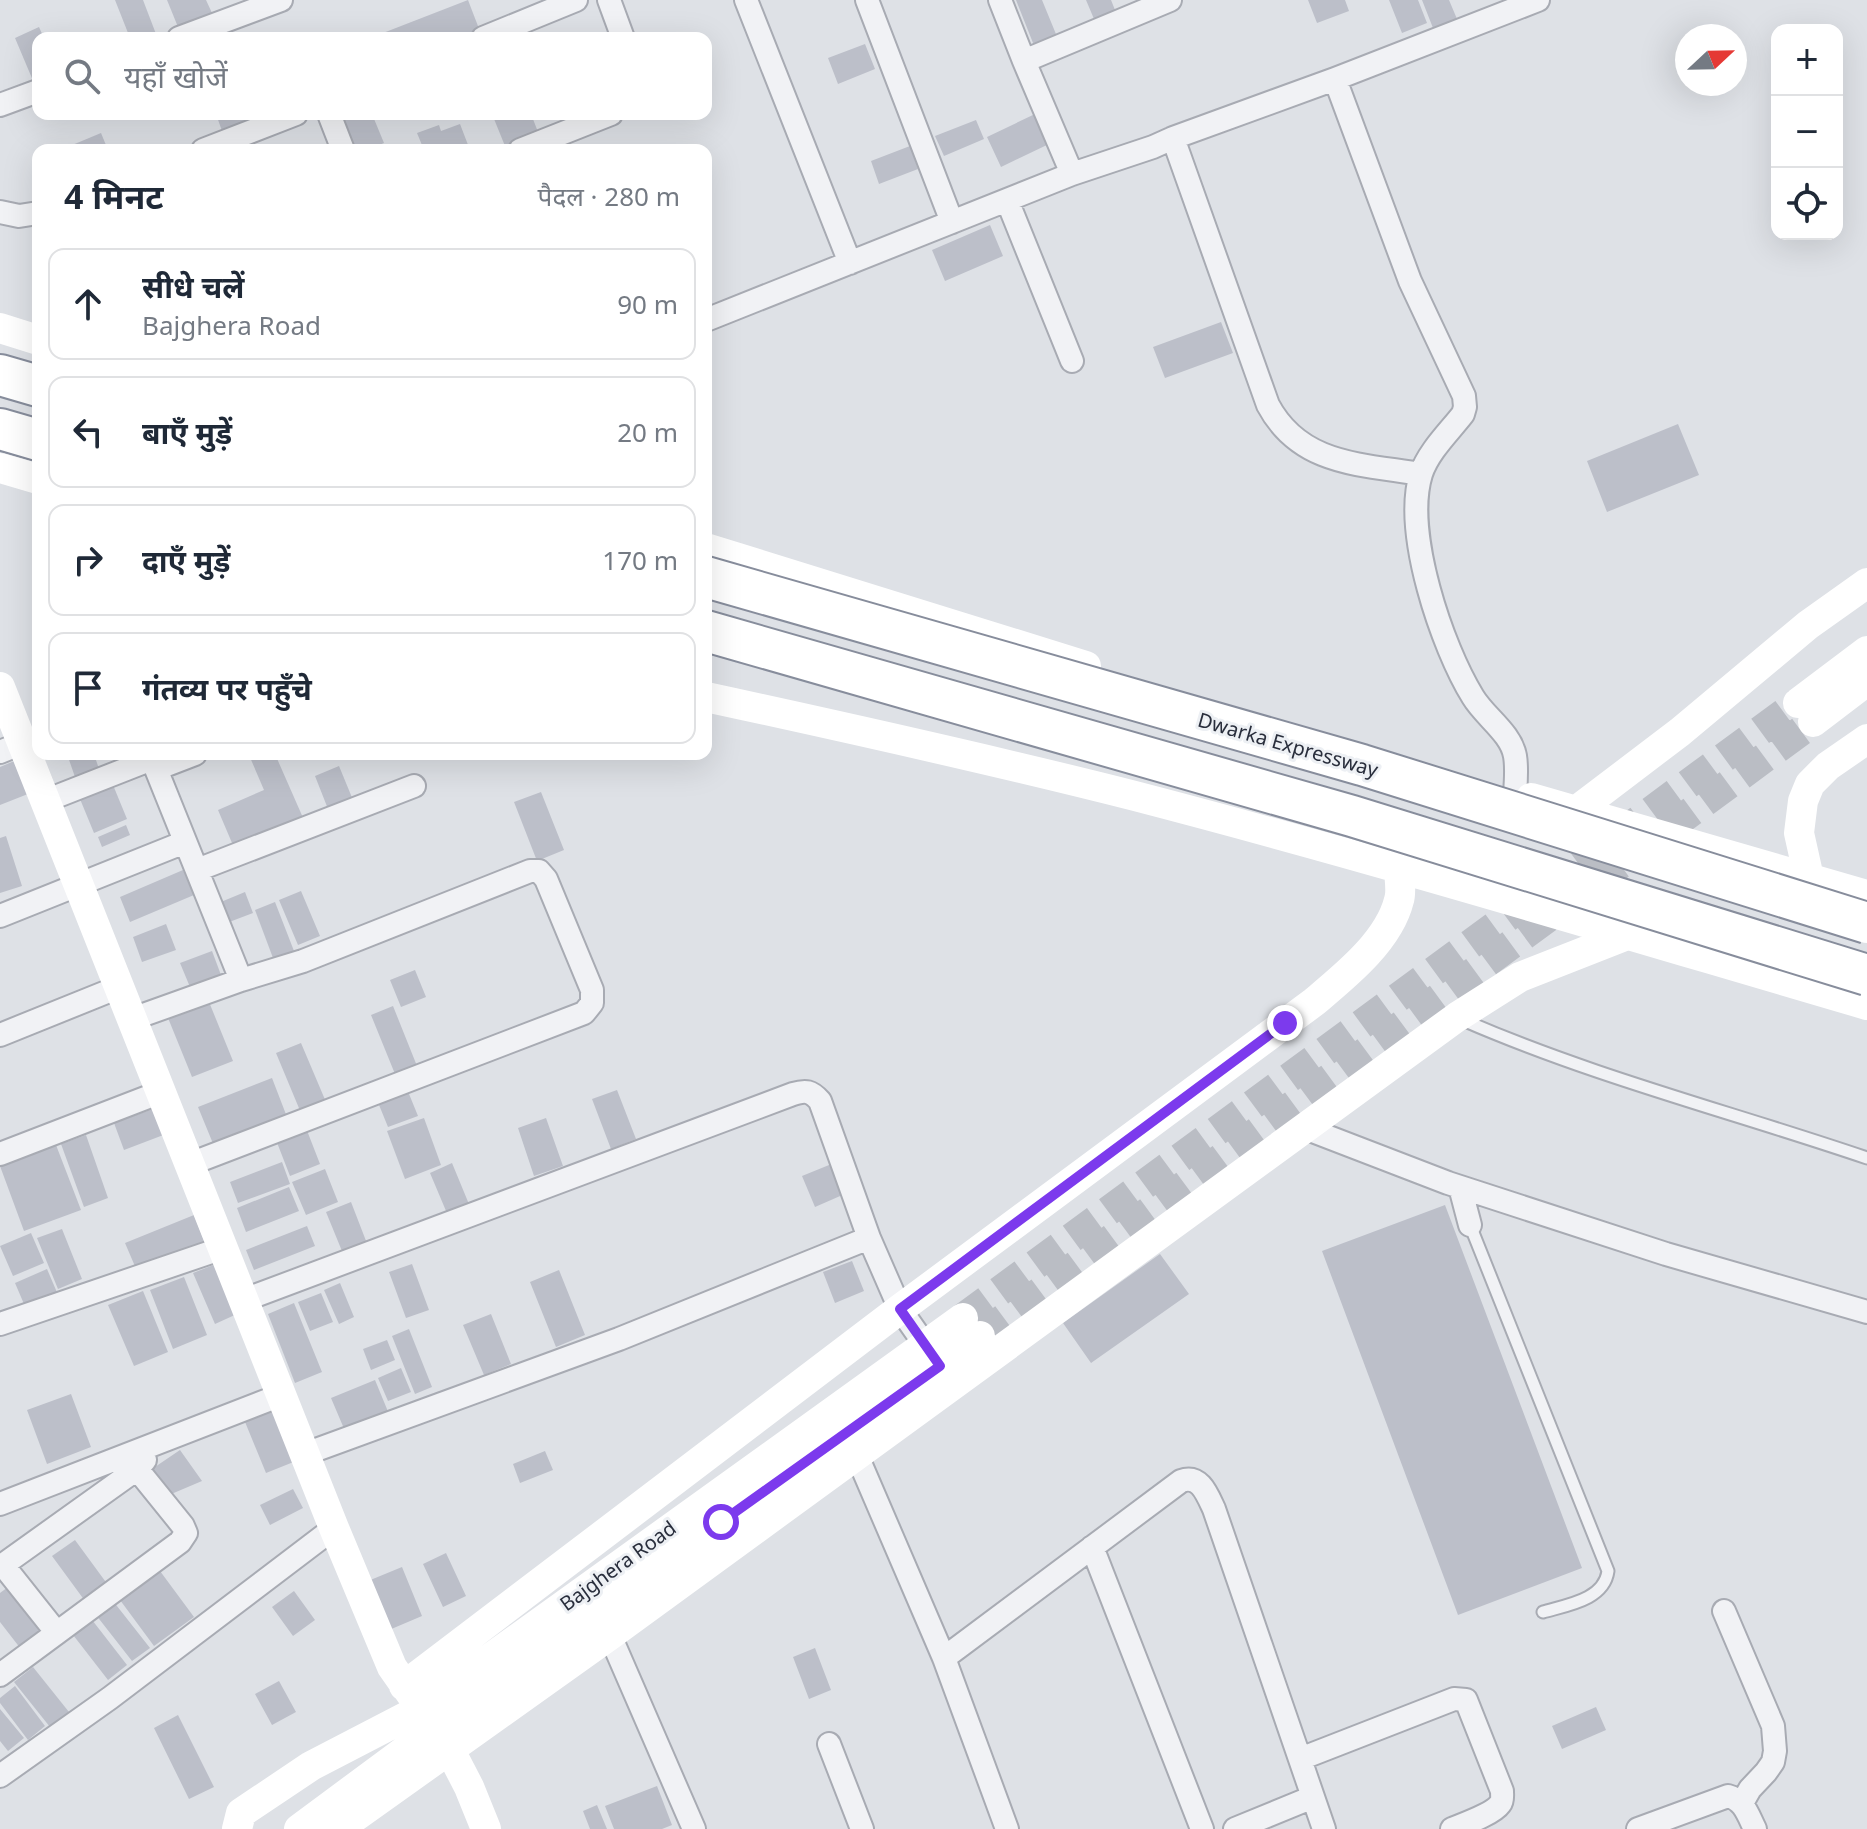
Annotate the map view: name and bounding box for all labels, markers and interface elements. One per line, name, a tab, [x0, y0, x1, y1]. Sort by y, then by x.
north arrow	[1675, 24, 1747, 96]
map controls	[1771, 24, 1843, 240]
button: +	[1771, 24, 1843, 96]
search box	[32, 32, 712, 120]
icon: search	[60, 54, 104, 98]
text: यहाँ खोजें	[124, 56, 227, 97]
button: −	[1771, 96, 1843, 168]
button: locate	[1771, 168, 1843, 240]
text: 4 मिनट	[64, 173, 164, 219]
text: पैदल · 280 m	[538, 178, 680, 214]
text: सीधे चलें	[142, 266, 244, 307]
icon: ahead	[66, 282, 110, 326]
text: 90 m	[617, 286, 678, 322]
text: Bajghera Road	[142, 307, 321, 343]
icon: left	[66, 410, 110, 454]
text: बाएँ मुड़ें	[142, 412, 232, 453]
text: 20 m	[617, 414, 678, 450]
icon: right	[66, 538, 110, 582]
text: दाएँ मुड़ें	[142, 540, 230, 581]
text: 170 m	[602, 542, 678, 578]
icon: arrive	[66, 666, 110, 710]
text: गंतव्य पर पहुँचे	[142, 668, 312, 709]
street label: Dwarka Expressway	[1195, 706, 1382, 783]
route end	[1267, 1005, 1303, 1041]
route start	[703, 1504, 739, 1540]
street label: Bajghera Road	[554, 1514, 681, 1617]

